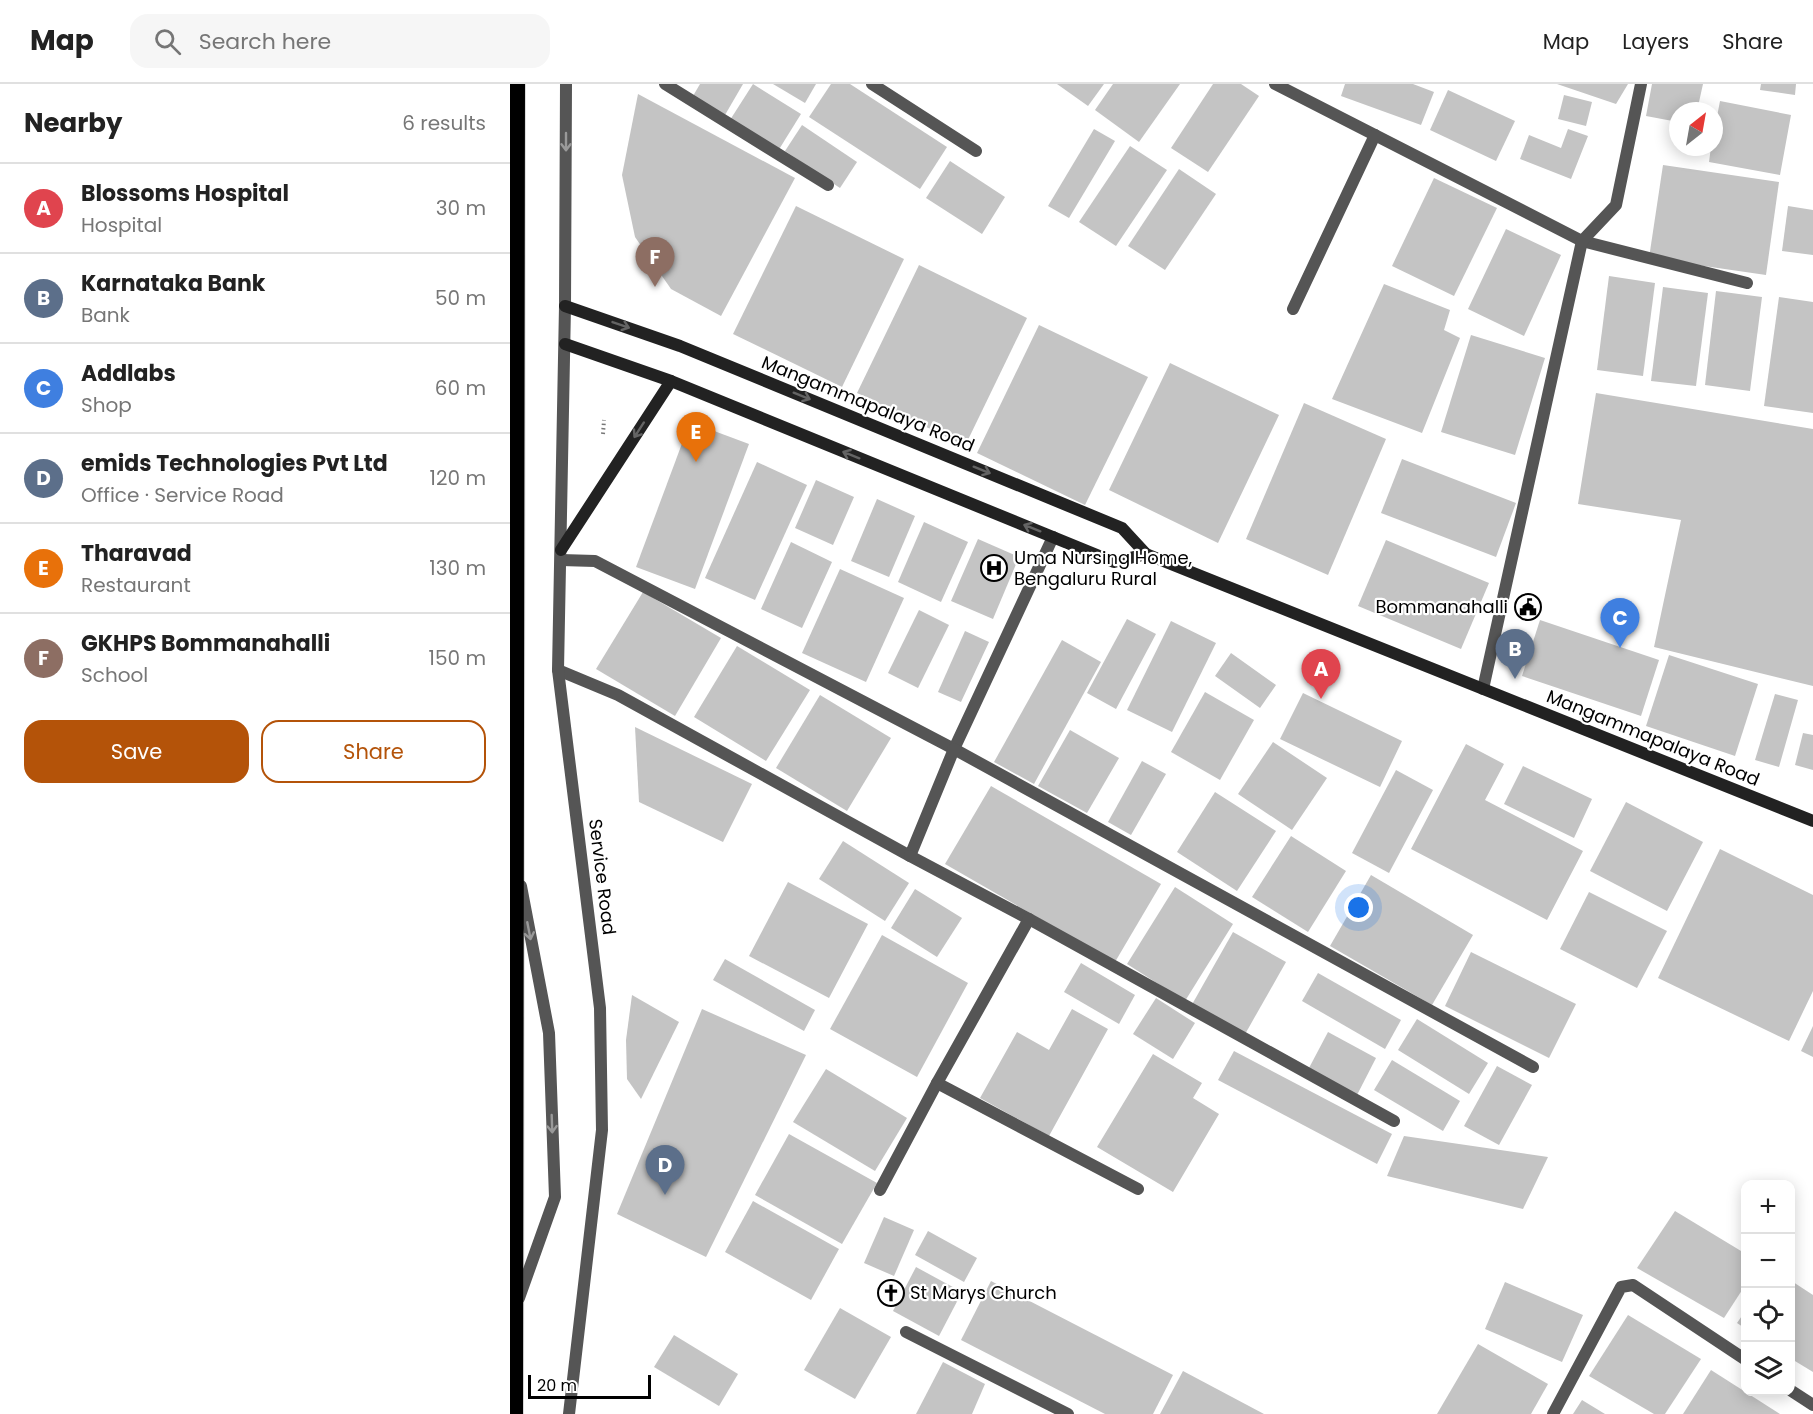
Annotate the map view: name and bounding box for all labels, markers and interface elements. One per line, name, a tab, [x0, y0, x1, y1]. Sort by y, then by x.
search box	[130, 14, 550, 68]
text: Map	[30, 21, 94, 60]
icon: search	[151, 25, 184, 58]
text: Search here	[199, 26, 331, 57]
text: Map	[1543, 27, 1589, 56]
text: Layers	[1622, 27, 1689, 56]
text: Share	[1722, 27, 1783, 56]
north arrow	[1669, 102, 1723, 156]
text: Nearby	[24, 105, 122, 141]
text: 6 results	[402, 109, 486, 137]
one-way arrow	[560, 132, 572, 152]
text: Blossoms Hospital	[81, 178, 289, 209]
text: A	[36, 194, 51, 222]
text: 30 m	[436, 194, 486, 222]
text: Hospital	[81, 211, 162, 239]
pin: F	[636, 238, 674, 287]
text: Karnataka Bank	[81, 268, 265, 299]
text: B	[37, 284, 50, 312]
text: 50 m	[435, 284, 486, 312]
text: Bank	[81, 301, 130, 329]
one-way arrow	[611, 320, 630, 331]
street label: Mangammapalaya Road	[758, 349, 978, 458]
text: Addlabs	[81, 358, 176, 389]
text: C	[36, 374, 51, 402]
text: 60 m	[435, 374, 486, 402]
text: Shop	[81, 391, 132, 419]
one-way arrow	[792, 391, 811, 402]
pin: E	[676, 412, 716, 462]
one-way arrow	[632, 421, 644, 438]
text: emids Technologies Pvt Ltd	[81, 448, 388, 479]
one-way arrow	[843, 449, 861, 460]
text: D	[36, 464, 51, 492]
text: 120 m	[430, 464, 486, 492]
one-way arrow	[973, 465, 991, 476]
text: Office · Service Road	[81, 481, 284, 509]
one-way arrow	[1023, 522, 1041, 533]
text: Tharavad	[81, 538, 192, 569]
place label: Uma Nursing Home, Bengaluru Rural	[1014, 545, 1193, 591]
hospital icon: Uma Nursing Home, Bengaluru Rural	[979, 553, 1009, 583]
text: E	[38, 554, 49, 582]
text: 130 m	[429, 554, 486, 582]
text: Restaurant	[81, 571, 191, 599]
public building icon: Bommanahalli	[1513, 592, 1543, 622]
place label: Bommanahalli	[1376, 594, 1508, 619]
pin: C	[1600, 598, 1640, 648]
text: GKHPS Bommanahalli	[81, 628, 330, 659]
pin: B	[1496, 630, 1534, 679]
text: F	[38, 644, 49, 672]
text: 150 m	[429, 644, 486, 672]
pin: A	[1302, 650, 1340, 699]
text: School	[81, 661, 148, 689]
street label: Mangammapalaya Road	[1543, 683, 1763, 792]
button: Save	[24, 720, 249, 783]
button: Share	[261, 720, 486, 783]
street label: Service Road	[583, 818, 622, 936]
your location	[1344, 893, 1373, 922]
one-way arrow	[524, 921, 535, 940]
one-way arrow	[546, 1114, 557, 1134]
pin: D	[646, 1146, 684, 1195]
map controls	[1741, 1180, 1795, 1396]
button: +	[1741, 1180, 1795, 1234]
button: −	[1741, 1234, 1795, 1288]
church icon: St Marys Church	[876, 1278, 906, 1308]
place label: St Marys Church	[910, 1280, 1057, 1305]
button: locate	[1741, 1288, 1795, 1342]
button: layers	[1741, 1342, 1795, 1396]
scale bar	[528, 1372, 651, 1400]
text: 20 m	[537, 1374, 577, 1397]

